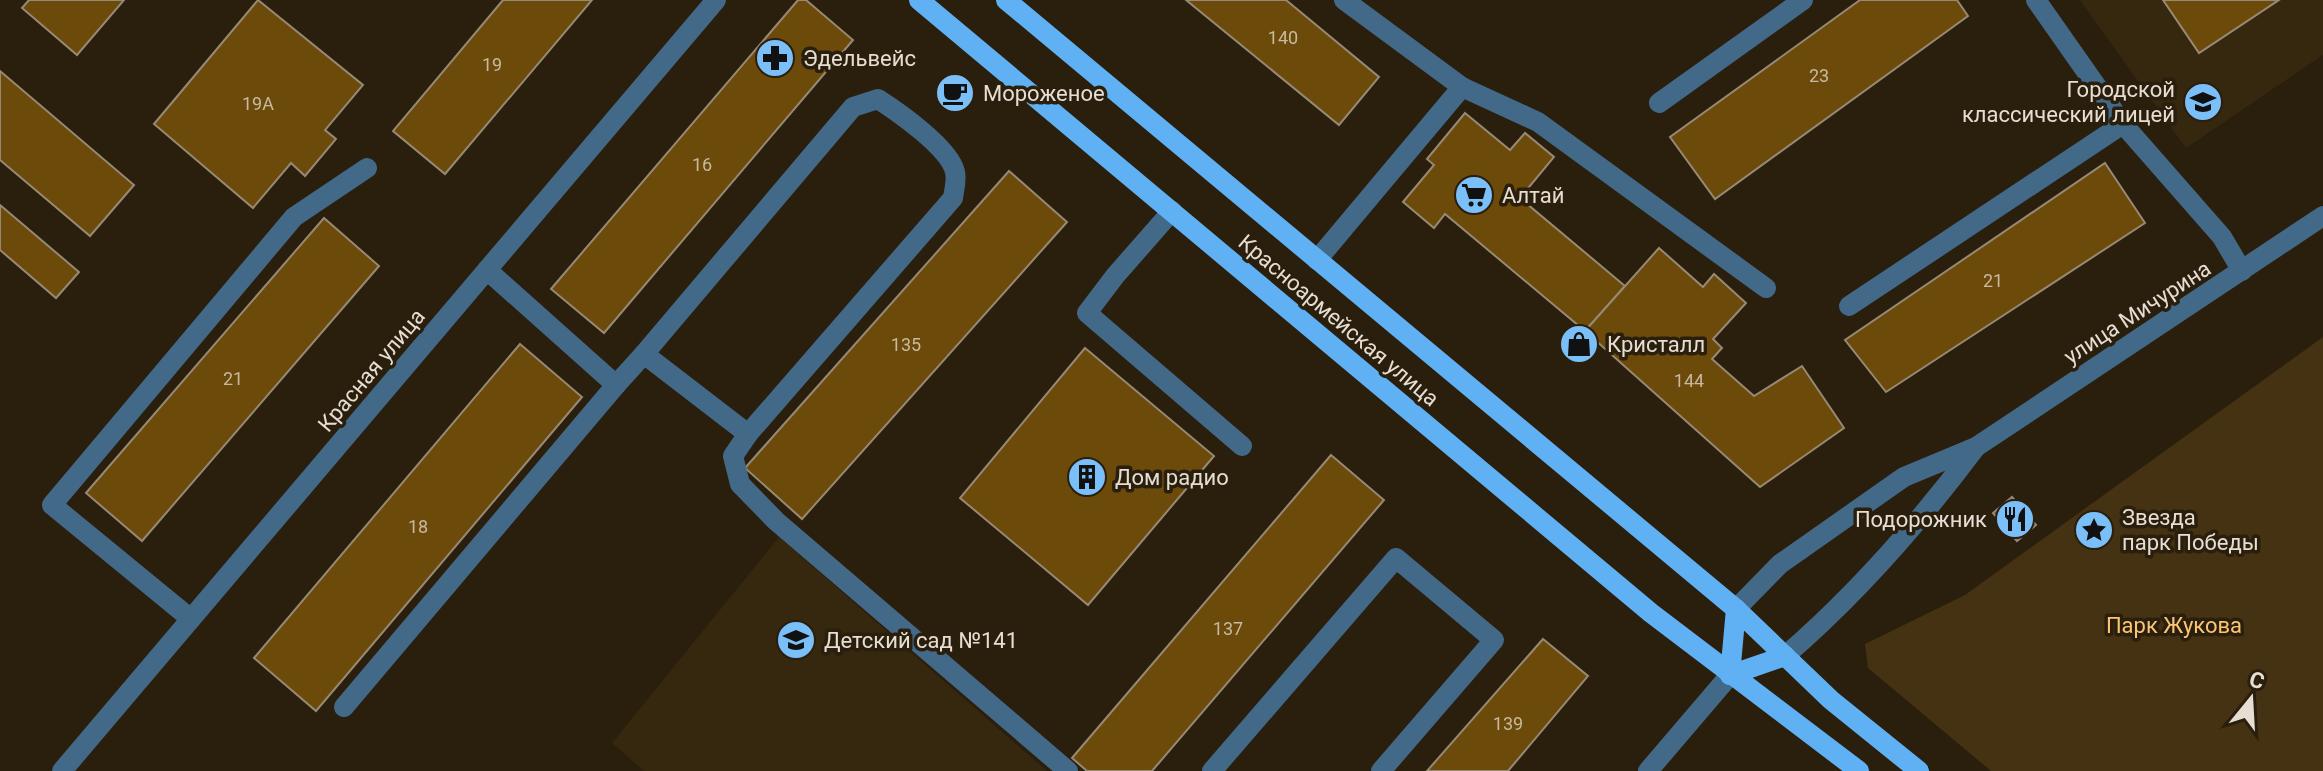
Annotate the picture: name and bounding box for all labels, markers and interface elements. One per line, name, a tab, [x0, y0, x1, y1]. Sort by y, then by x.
house number: 140	[1268, 27, 1298, 48]
pharmacy icon: Эдельвейс	[754, 37, 796, 79]
place label: Эдельвейс	[803, 46, 916, 71]
house number: 19	[482, 54, 502, 75]
house number: 23	[1809, 65, 1829, 86]
cafe icon: Мороженое	[934, 72, 976, 114]
place label: Городской классический лицей	[1962, 77, 2175, 127]
place label: Мороженое	[983, 81, 1105, 106]
school or university icon: Городской классический лицей	[2182, 81, 2224, 123]
house number: 19А	[242, 93, 274, 114]
house number: 16	[692, 154, 712, 175]
supermarket icon: Алтай	[1453, 174, 1495, 216]
place label: Алтай	[1502, 183, 1564, 208]
street label: Красноармейская улица	[1234, 229, 1444, 411]
street label: улица Мичурина	[2059, 256, 2215, 369]
house number: 21	[1983, 270, 2003, 291]
street label: Красная улица	[313, 304, 430, 437]
shop icon: Кристалл	[1558, 323, 1600, 365]
place label: Кристалл	[1607, 332, 1705, 357]
house number: 135	[891, 334, 921, 355]
house number: 21	[223, 368, 243, 389]
house number: 144	[1674, 370, 1704, 391]
building icon: Дом радио	[1066, 456, 1108, 498]
place label: Дом радио	[1115, 465, 1229, 490]
restaurant icon: Подорожник	[1994, 498, 2036, 540]
place label: Звезда парк Победы	[2122, 505, 2259, 555]
place label: Подорожник	[1855, 507, 1987, 532]
place icon: Звезда парк Победы	[2073, 509, 2115, 551]
house number: 18	[408, 516, 428, 537]
park label: Парк Жукова	[2106, 613, 2242, 638]
house number: 137	[1213, 618, 1243, 639]
school or university icon: Детский сад №141	[775, 619, 817, 661]
place label: Детский сад №141	[824, 628, 1018, 653]
north arrow	[2211, 659, 2291, 739]
text: С	[2246, 666, 2268, 695]
house number: 139	[1493, 713, 1523, 734]

